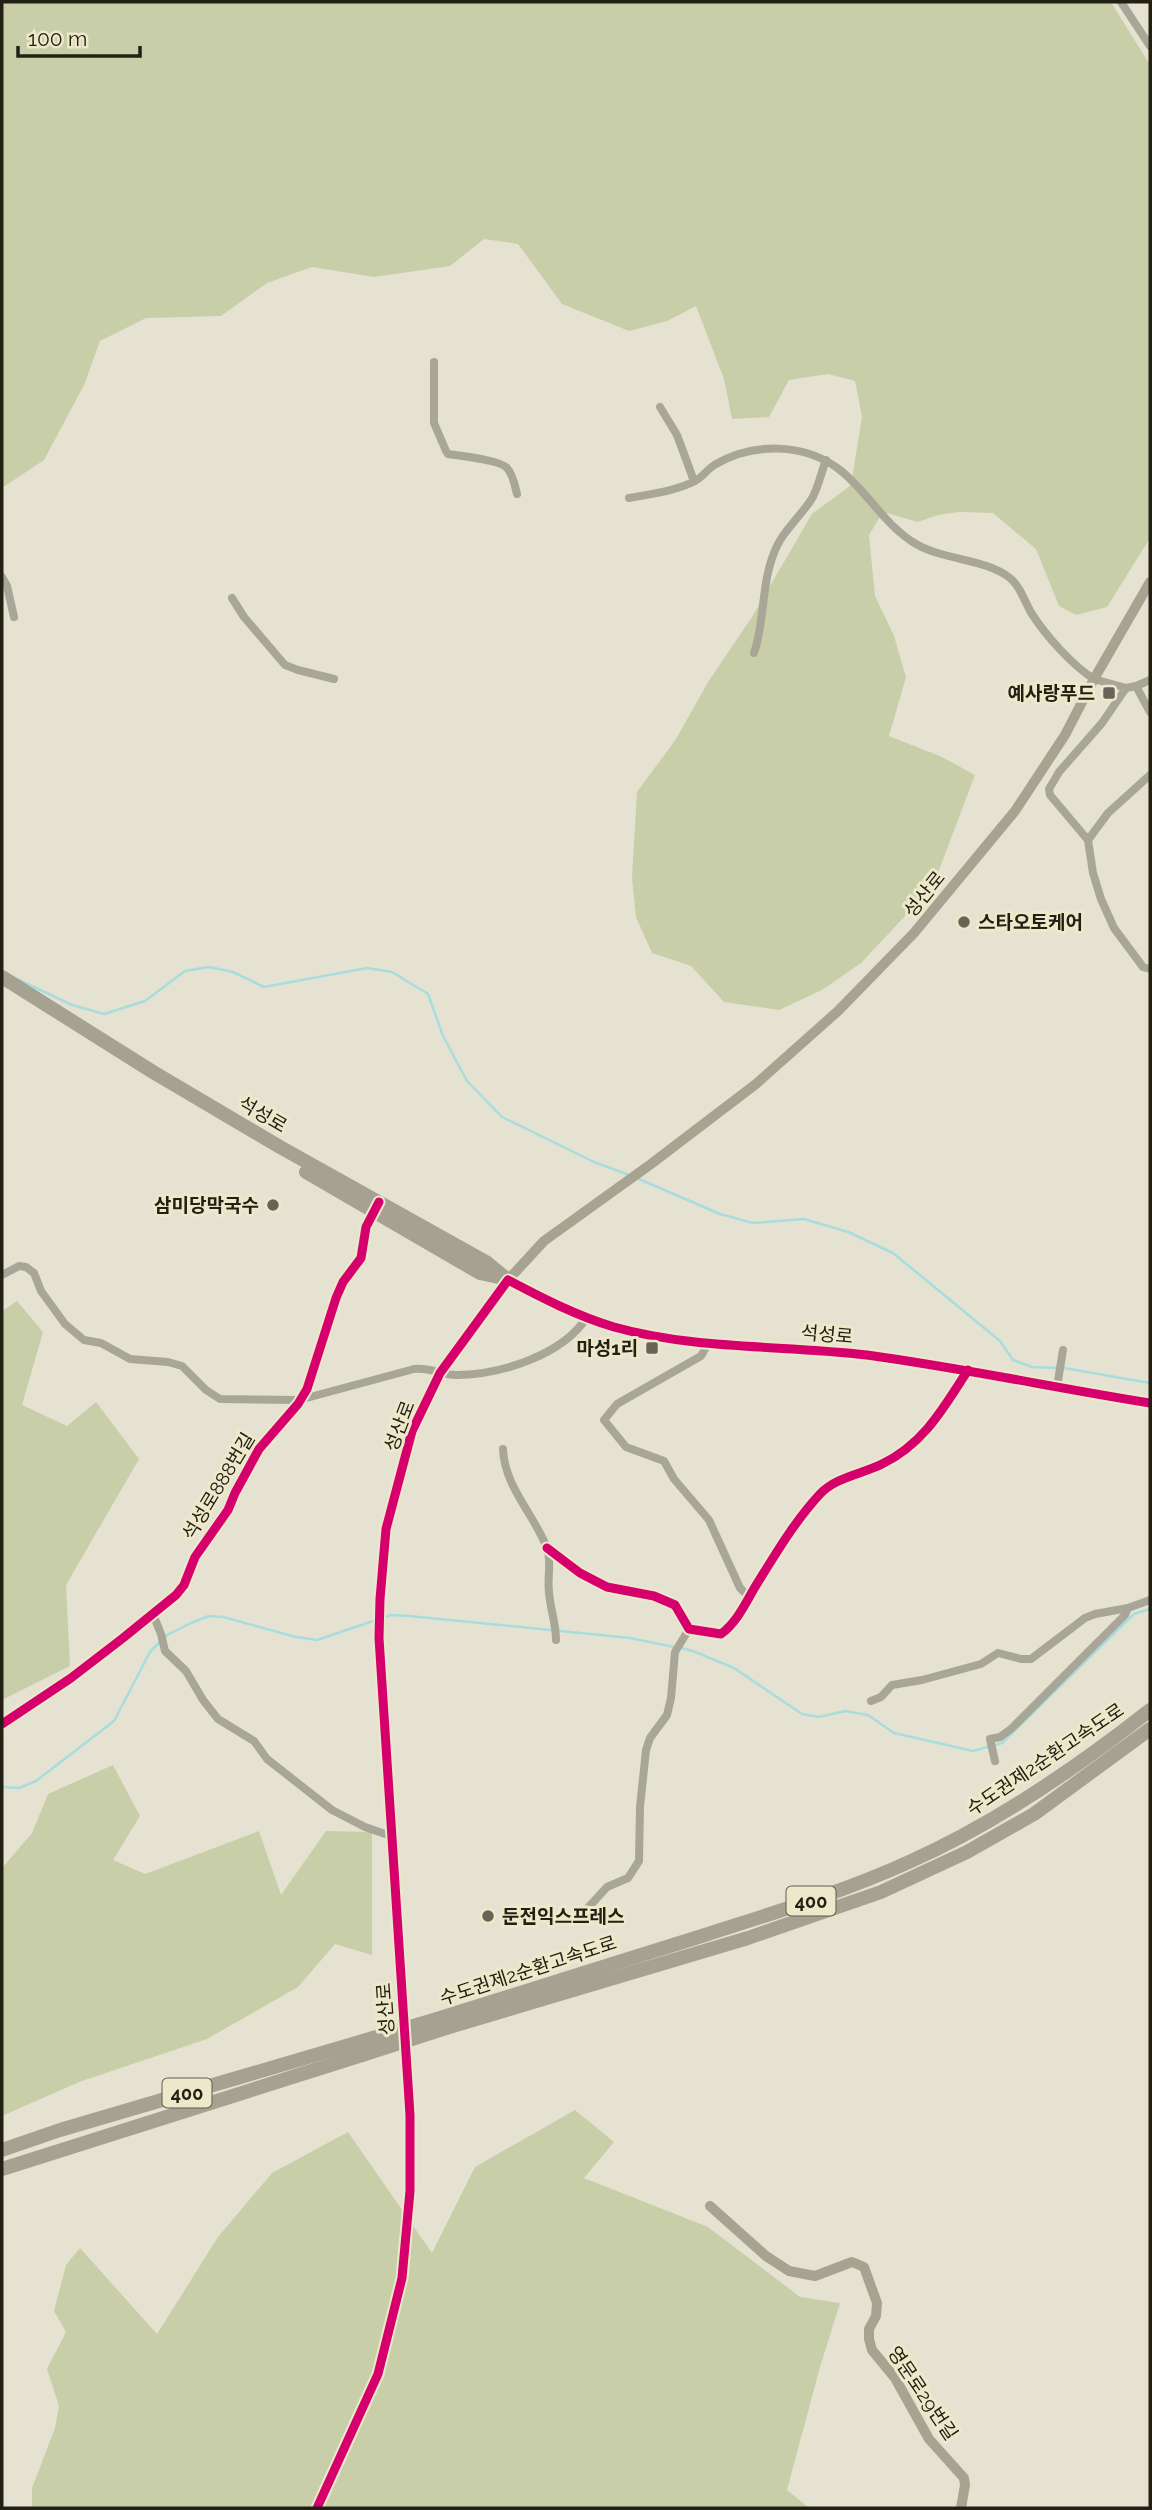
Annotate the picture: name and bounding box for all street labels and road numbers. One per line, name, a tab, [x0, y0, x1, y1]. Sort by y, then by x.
street label: 성산로	[899, 867, 949, 921]
street label: 석성로	[235, 1091, 291, 1137]
street label: 석성로	[800, 1321, 854, 1347]
street label: 성산로	[379, 1398, 419, 1454]
street label: 석성로888번길	[177, 1428, 259, 1544]
street label: 수도권제2순환고속도로	[962, 1698, 1128, 1820]
road number: 400	[786, 1886, 836, 1915]
street label: 수도권제2순환고속도로	[437, 1931, 619, 2009]
street label: 성산로	[372, 1982, 398, 2036]
road number: 400	[162, 2078, 212, 2108]
street label: 영문로29번길	[884, 2342, 962, 2444]

